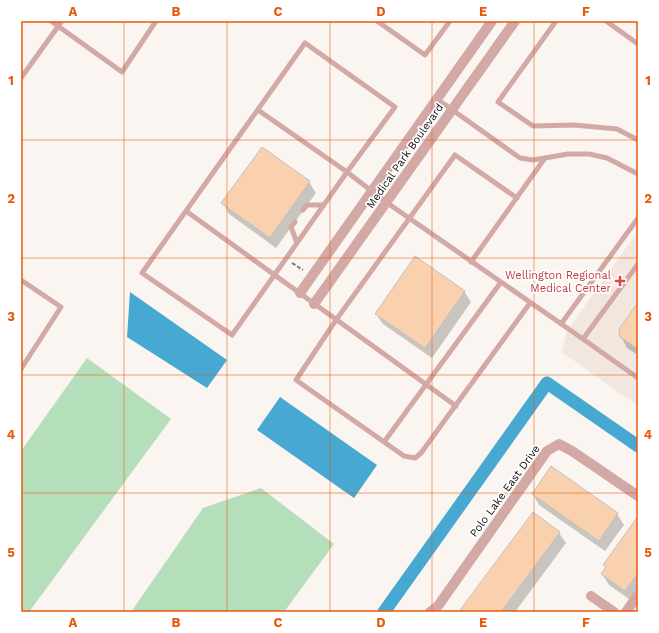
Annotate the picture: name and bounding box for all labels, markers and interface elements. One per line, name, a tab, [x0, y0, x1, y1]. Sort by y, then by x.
text: A	[69, 4, 78, 19]
text: B	[172, 4, 181, 19]
text: C	[274, 4, 283, 19]
text: D	[376, 4, 386, 19]
text: E	[479, 4, 487, 19]
text: F	[582, 4, 590, 19]
text: 1	[8, 73, 14, 88]
text: 1	[645, 73, 651, 88]
street label: Medical Park Boulevard	[364, 101, 446, 211]
text: 2	[7, 191, 15, 206]
text: 2	[644, 191, 652, 206]
place label: Wellington Regional Medical Center	[505, 269, 612, 295]
marker: Wellington Regional Medical Center	[614, 275, 626, 287]
text: 3	[7, 309, 15, 324]
text: 3	[644, 309, 652, 324]
text: 4	[7, 427, 16, 442]
text: 4	[644, 427, 653, 442]
street label: Polo Lake East Drive	[467, 442, 543, 540]
text: 5	[7, 545, 15, 560]
text: 5	[644, 545, 652, 560]
text: A	[69, 615, 78, 630]
text: B	[172, 615, 181, 630]
text: C	[274, 615, 283, 630]
text: D	[376, 615, 386, 630]
text: E	[479, 615, 487, 630]
text: F	[582, 615, 590, 630]

